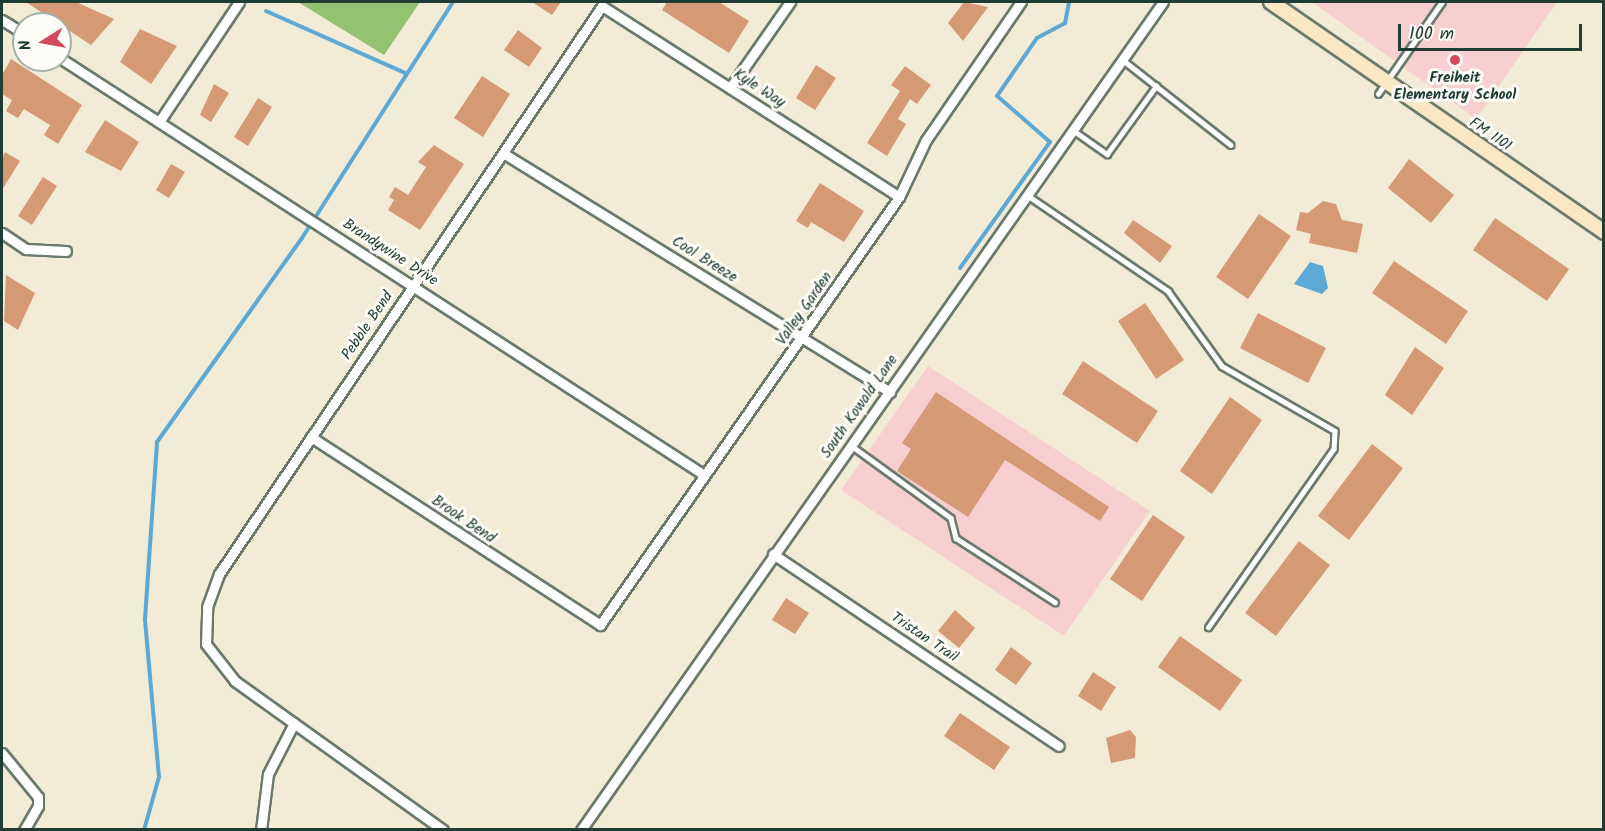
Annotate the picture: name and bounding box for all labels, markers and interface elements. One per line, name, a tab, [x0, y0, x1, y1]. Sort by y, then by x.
north arrow	[12, 12, 72, 72]
scale bar	[1401, 12, 1586, 50]
text: 100 m	[1409, 20, 1454, 49]
text: N	[13, 38, 39, 53]
marker: Freiheit Elementary School	[1448, 53, 1462, 67]
street label: Kyle Way	[730, 66, 788, 112]
place label: Freiheit Elementary School	[1394, 69, 1516, 104]
street label: FM 1101	[1465, 114, 1515, 156]
street label: Brandywine Drive	[339, 216, 441, 290]
street label: Cool Breeze	[668, 233, 740, 287]
street label: Valley Garden	[773, 269, 837, 349]
street label: Pebble Bend	[338, 288, 398, 364]
street label: South Kowald Lane	[818, 352, 902, 462]
street label: Brook Bend	[428, 492, 498, 548]
street label: Tristan Trail	[887, 609, 961, 667]

